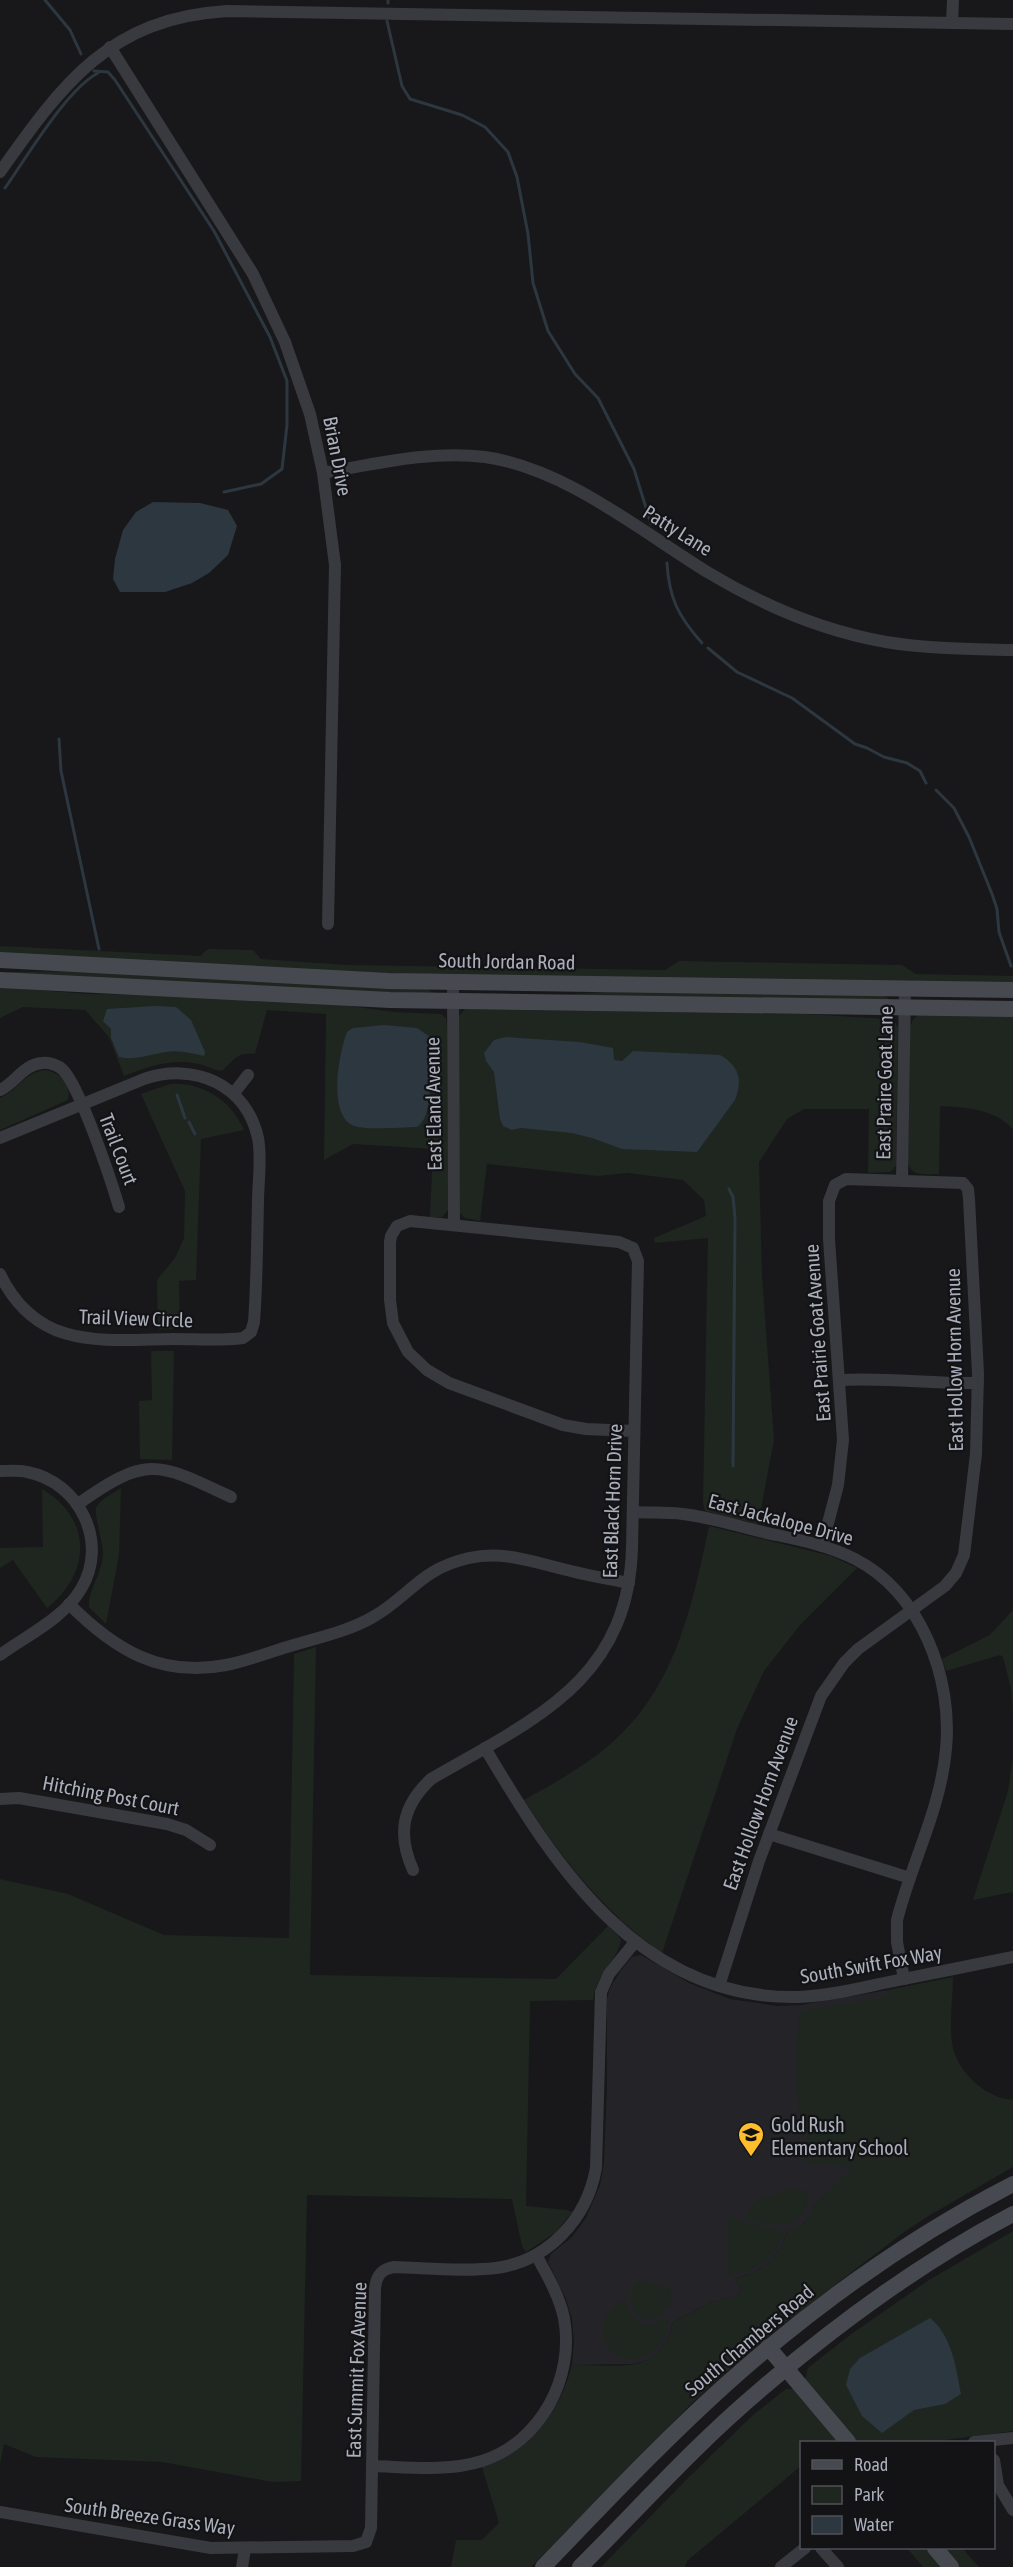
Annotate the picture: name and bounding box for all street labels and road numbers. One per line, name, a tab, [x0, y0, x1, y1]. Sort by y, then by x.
street label: Brian Drive	[319, 414, 357, 498]
street label: Patty Lane	[639, 500, 717, 560]
street label: South Jordan Road	[438, 948, 576, 974]
street label: East Praire Goat Lane	[871, 1006, 897, 1160]
street label: East Eland Avenue	[420, 1037, 446, 1171]
street label: Trail Court	[95, 1110, 143, 1188]
street label: East Prairie Goat Avenue	[799, 1243, 835, 1423]
street label: East Hollow Horn Avenue	[941, 1268, 967, 1452]
street label: Trail View Circle	[79, 1305, 193, 1331]
street label: East Black Horn Drive	[598, 1423, 626, 1579]
street label: East Jackalope Drive	[706, 1489, 856, 1549]
street label: East Hollow Horn Avenue	[718, 1713, 802, 1893]
street label: Hitching Post Court	[41, 1770, 181, 1820]
street label: South Swift Fox Way	[798, 1940, 944, 1988]
street label: South Chambers Road	[680, 2280, 818, 2400]
street label: East Summit Fox Avenue	[341, 2281, 371, 2459]
street label: South Breeze Grass Way	[63, 2493, 237, 2539]

